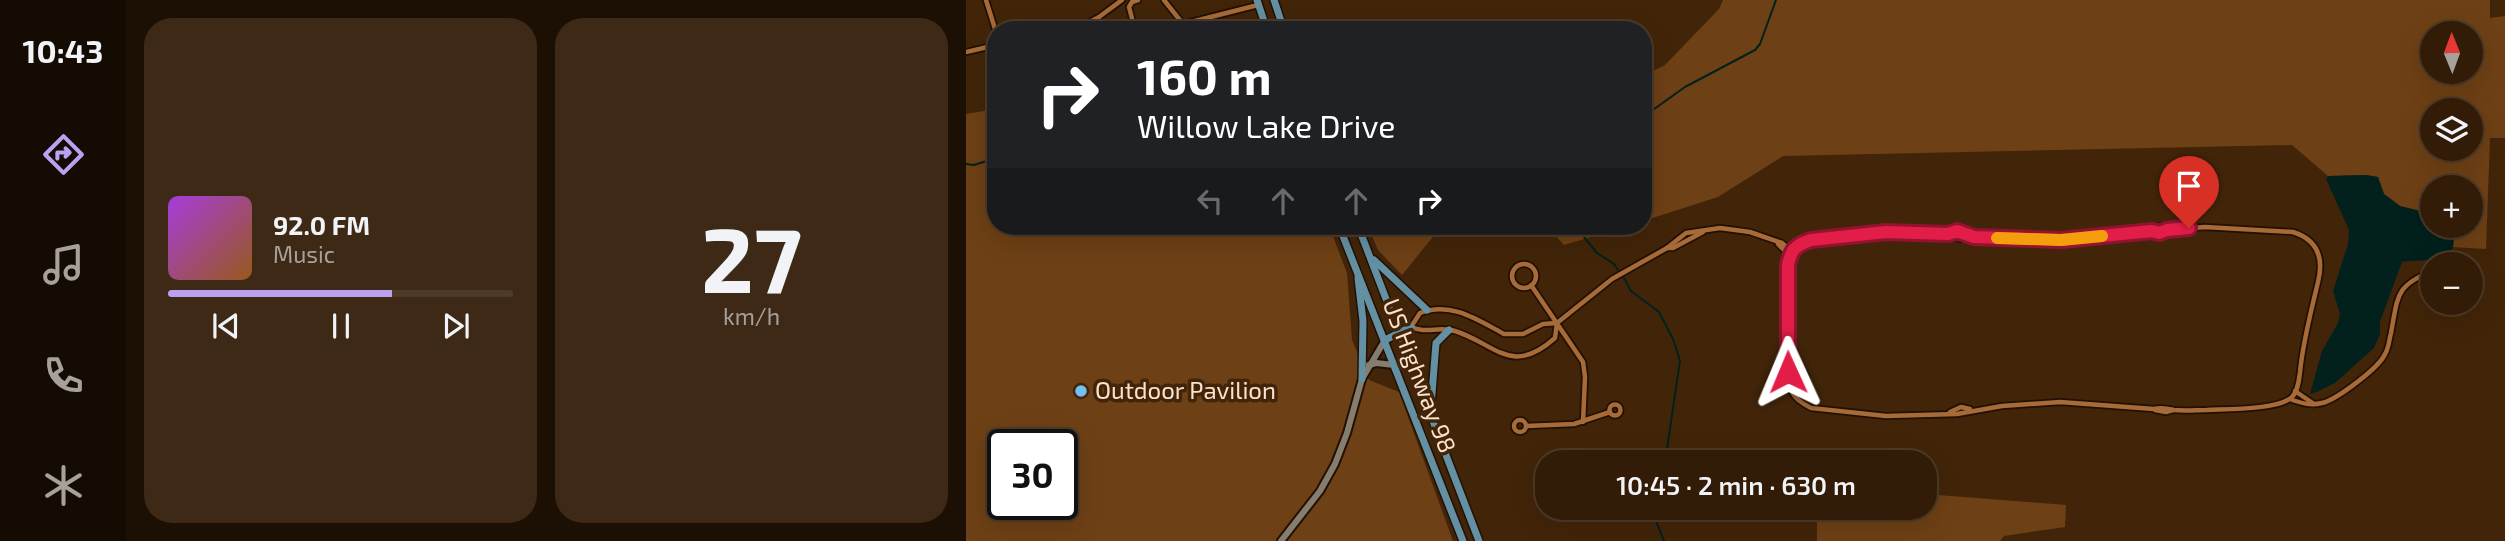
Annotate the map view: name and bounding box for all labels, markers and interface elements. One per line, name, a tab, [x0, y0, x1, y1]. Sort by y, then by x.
north arrow	[2420, 21, 2483, 84]
map controls	[2420, 21, 2483, 315]
text: 10:43	[23, 31, 103, 69]
text: 160 m	[1137, 46, 1272, 105]
icon: right	[1022, 49, 1113, 140]
button: layers	[2420, 98, 2483, 161]
text: Willow Lake Drive	[1137, 106, 1395, 144]
icon: directions	[39, 130, 88, 179]
pin	[2159, 156, 2219, 228]
icon: arrive	[2170, 167, 2208, 205]
button: +	[2420, 175, 2483, 238]
icon: left	[1191, 182, 1229, 220]
icon: ahead	[1264, 182, 1302, 220]
icon: ahead	[1337, 182, 1375, 220]
icon: right	[1410, 182, 1448, 220]
text: 27	[701, 202, 802, 311]
text: 92.0 FM	[273, 209, 370, 240]
icon: music	[39, 240, 88, 289]
text: Music	[273, 240, 335, 268]
button: −	[2420, 252, 2483, 315]
street label: US Highway 98	[1378, 294, 1463, 457]
text: km/h	[723, 302, 780, 330]
icon: previous	[207, 307, 245, 345]
icon: pause	[322, 307, 360, 345]
icon: next	[437, 307, 475, 345]
position arrow	[1751, 335, 1825, 409]
icon: phone	[39, 351, 88, 400]
place label: Outdoor Pavilion	[1095, 375, 1276, 404]
marker: Outdoor Pavilion	[1073, 383, 1089, 399]
speed limit sign: 30	[987, 429, 1078, 520]
icon: climate	[39, 461, 88, 510]
text: 10:45 · 2 min · 630 m	[1616, 469, 1856, 500]

